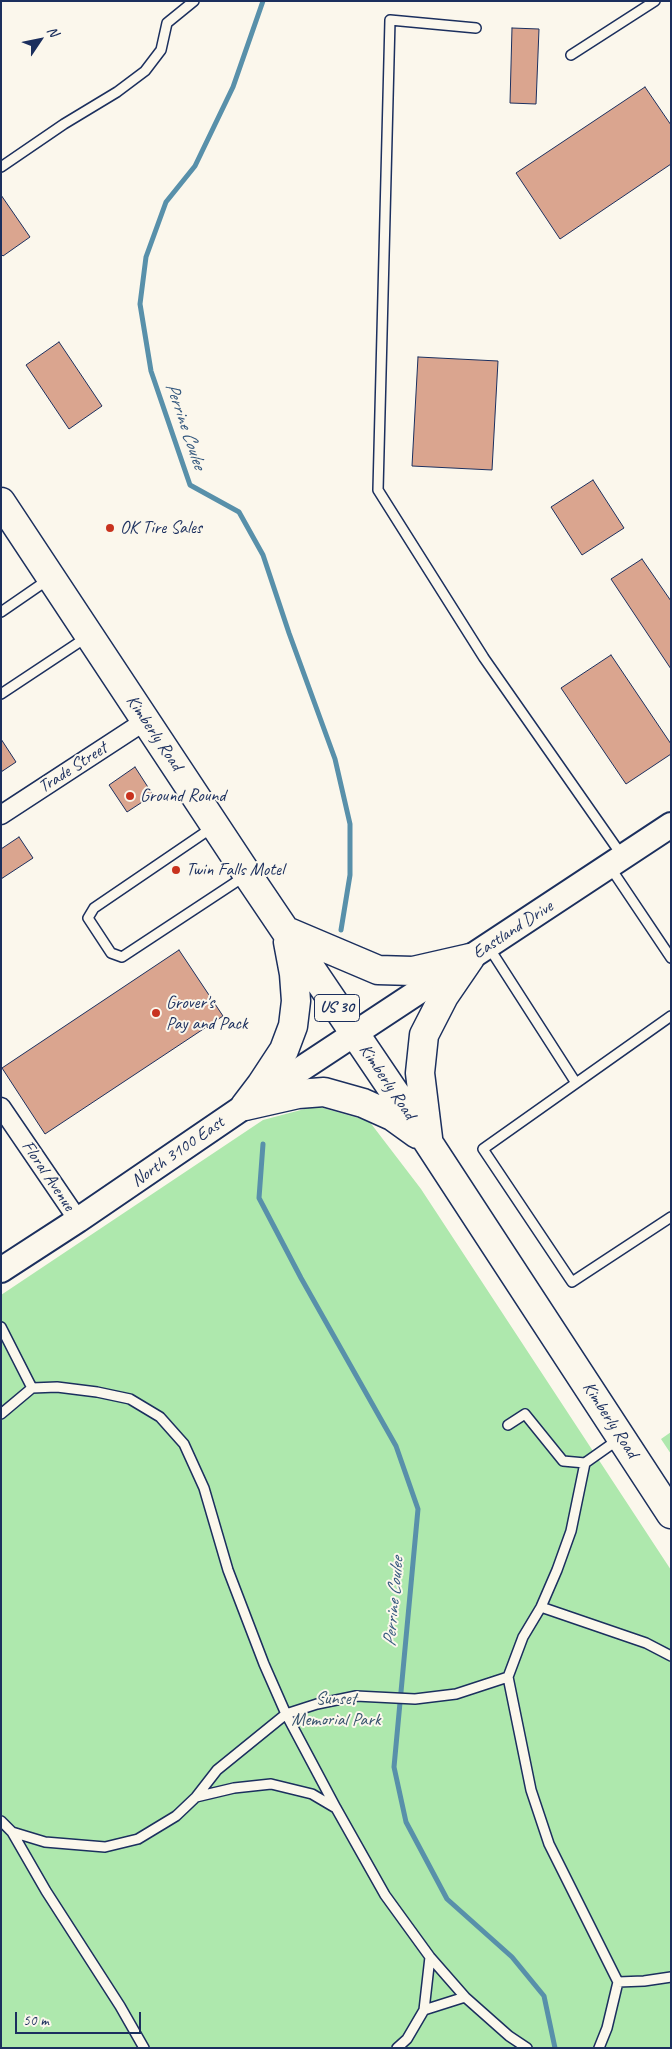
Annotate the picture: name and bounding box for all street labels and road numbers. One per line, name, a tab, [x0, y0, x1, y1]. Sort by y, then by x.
street label: Kimberly Road	[121, 691, 187, 775]
street label: Trade Street	[35, 738, 111, 798]
street label: Eastland Drive	[469, 896, 557, 964]
road number: US 30	[314, 994, 360, 1021]
street label: Kimberly Road	[354, 1040, 420, 1124]
street label: North 3100 East	[127, 1112, 229, 1192]
street label: Floral Avenue	[17, 1137, 79, 1215]
street label: Kimberly Road	[577, 1378, 643, 1462]

